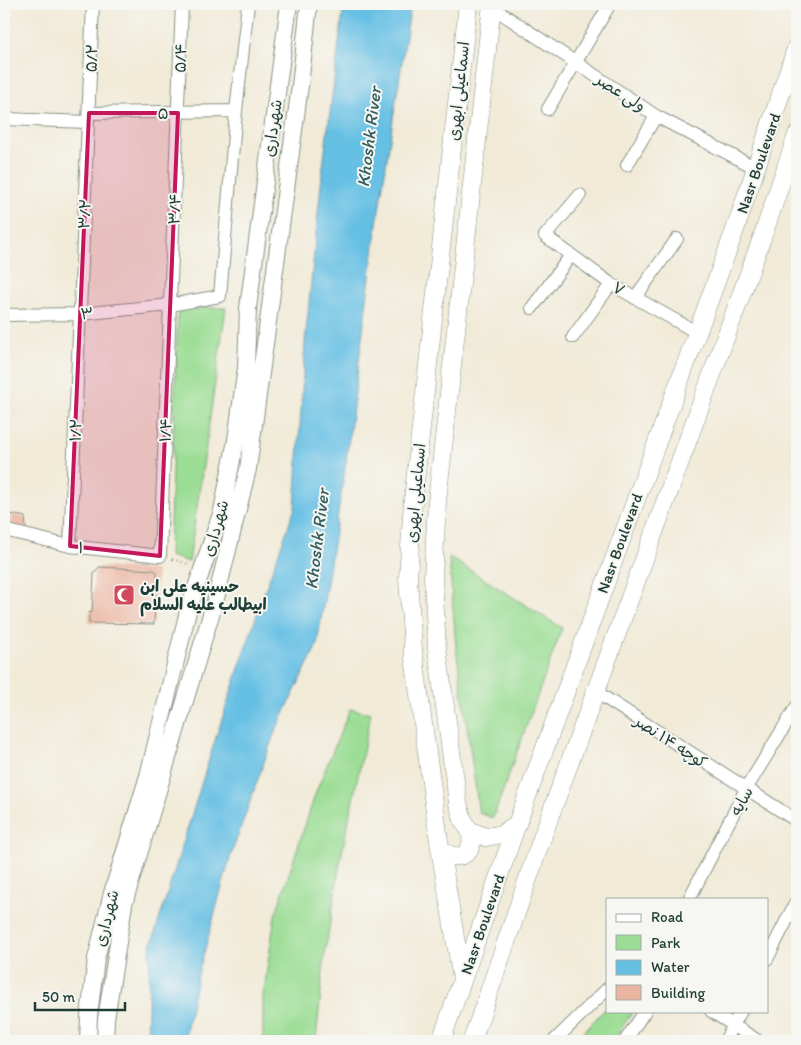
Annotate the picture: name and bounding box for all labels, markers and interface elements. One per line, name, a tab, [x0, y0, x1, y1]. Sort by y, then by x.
street label: اسماعیلی ابهری	[444, 40, 474, 142]
street label: ۵/۲	[82, 43, 101, 73]
street label: ۵/۴	[170, 43, 191, 73]
street label: ولی عصر	[590, 68, 649, 116]
water label: Khoshk River	[352, 84, 386, 188]
street label: شهرداری	[259, 98, 286, 158]
street label: ۵	[157, 104, 169, 123]
street label: Nasr Boulevard	[732, 110, 785, 216]
street label: ۳/۴	[164, 193, 185, 225]
street label: ۳/۲	[74, 198, 95, 230]
street label: ۷	[609, 277, 628, 299]
street label: ۳	[80, 303, 94, 324]
street label: ۱/۴	[156, 417, 175, 443]
street label: ۱/۲	[65, 418, 86, 442]
street label: اسماعیلی ابهری	[402, 443, 430, 544]
water label: Khoshk River	[300, 486, 334, 590]
street label: Nasr Boulevard	[593, 490, 646, 596]
street label: شهرداری	[198, 498, 233, 559]
street label: ۱	[77, 538, 85, 557]
place label: حسینیه علی ابن ابیطالب علیه السلام	[140, 577, 267, 617]
mosque icon: حسینیه علی ابن ابیطالب علیه السلام	[112, 583, 136, 607]
street label: کوچه ۱۴ نصر	[628, 710, 711, 773]
street label: سایه	[726, 784, 757, 819]
street label: Nasr Boulevard	[456, 871, 509, 977]
street label: شهرداری	[90, 888, 123, 948]
legend	[606, 898, 768, 1012]
text: Road	[651, 908, 684, 926]
text: Park	[651, 934, 681, 952]
text: Water	[651, 958, 690, 976]
scale bar	[35, 980, 125, 1012]
text: Building	[651, 984, 705, 1002]
text: 50 m	[42, 988, 75, 1006]

